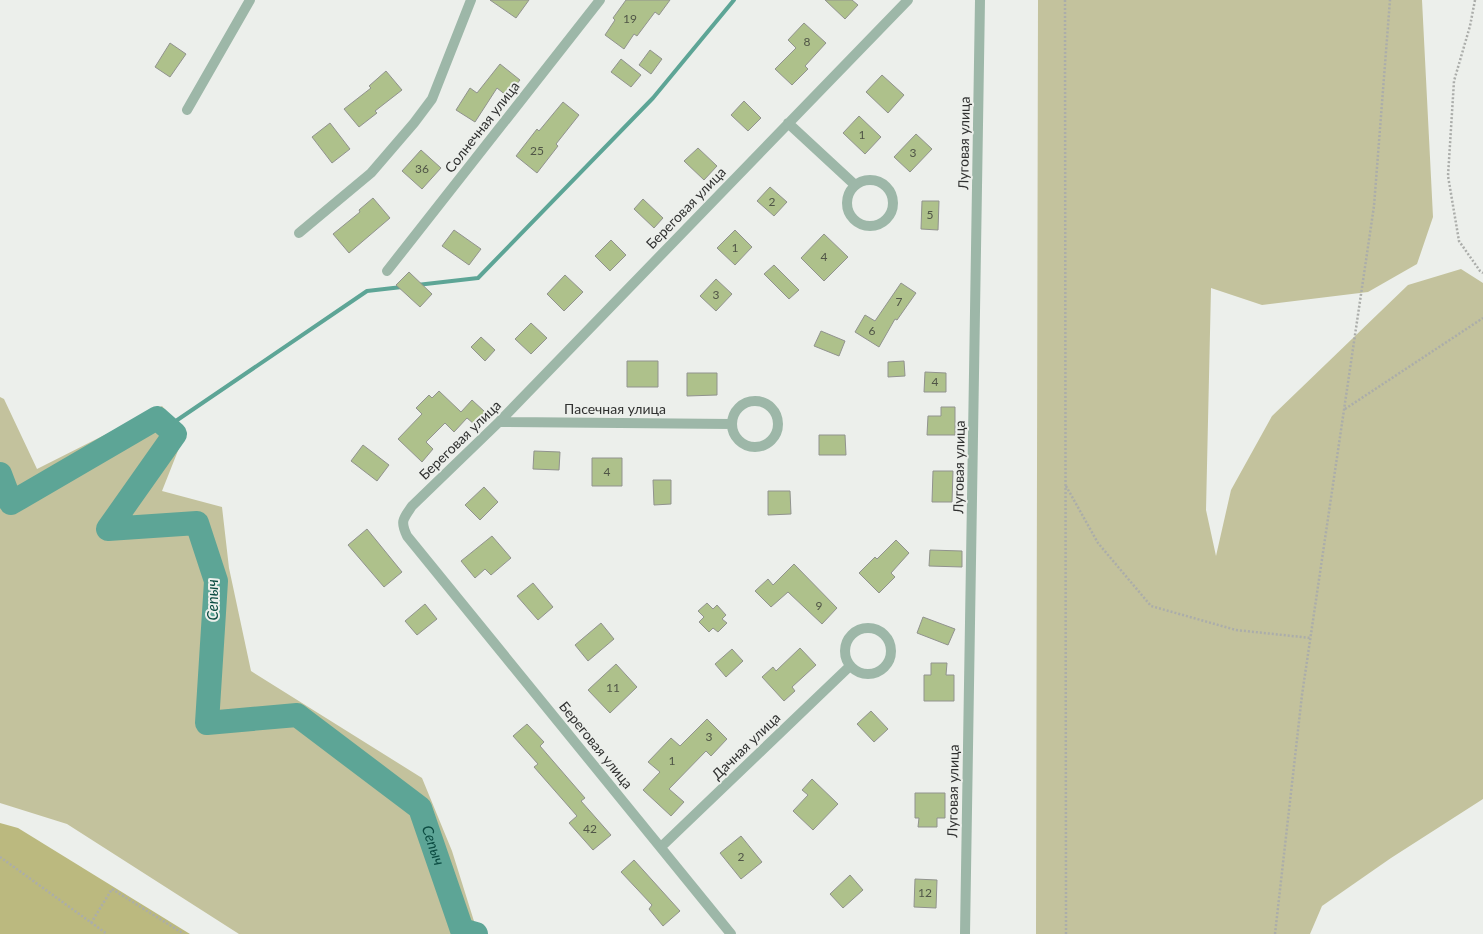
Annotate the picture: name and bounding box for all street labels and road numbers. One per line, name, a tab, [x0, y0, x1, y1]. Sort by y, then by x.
street label: Солнечная улица	[441, 78, 523, 176]
street label: Луговая улица	[954, 96, 973, 191]
street label: Береговая улица	[642, 163, 729, 252]
street label: Береговая улица	[415, 396, 504, 483]
street label: Пасечная улица	[564, 400, 666, 417]
street label: Луговая улица	[949, 420, 968, 515]
street label: Береговая улица	[556, 698, 637, 792]
street label: Дачная улица	[708, 709, 783, 783]
street label: Луговая улица	[943, 744, 962, 839]

